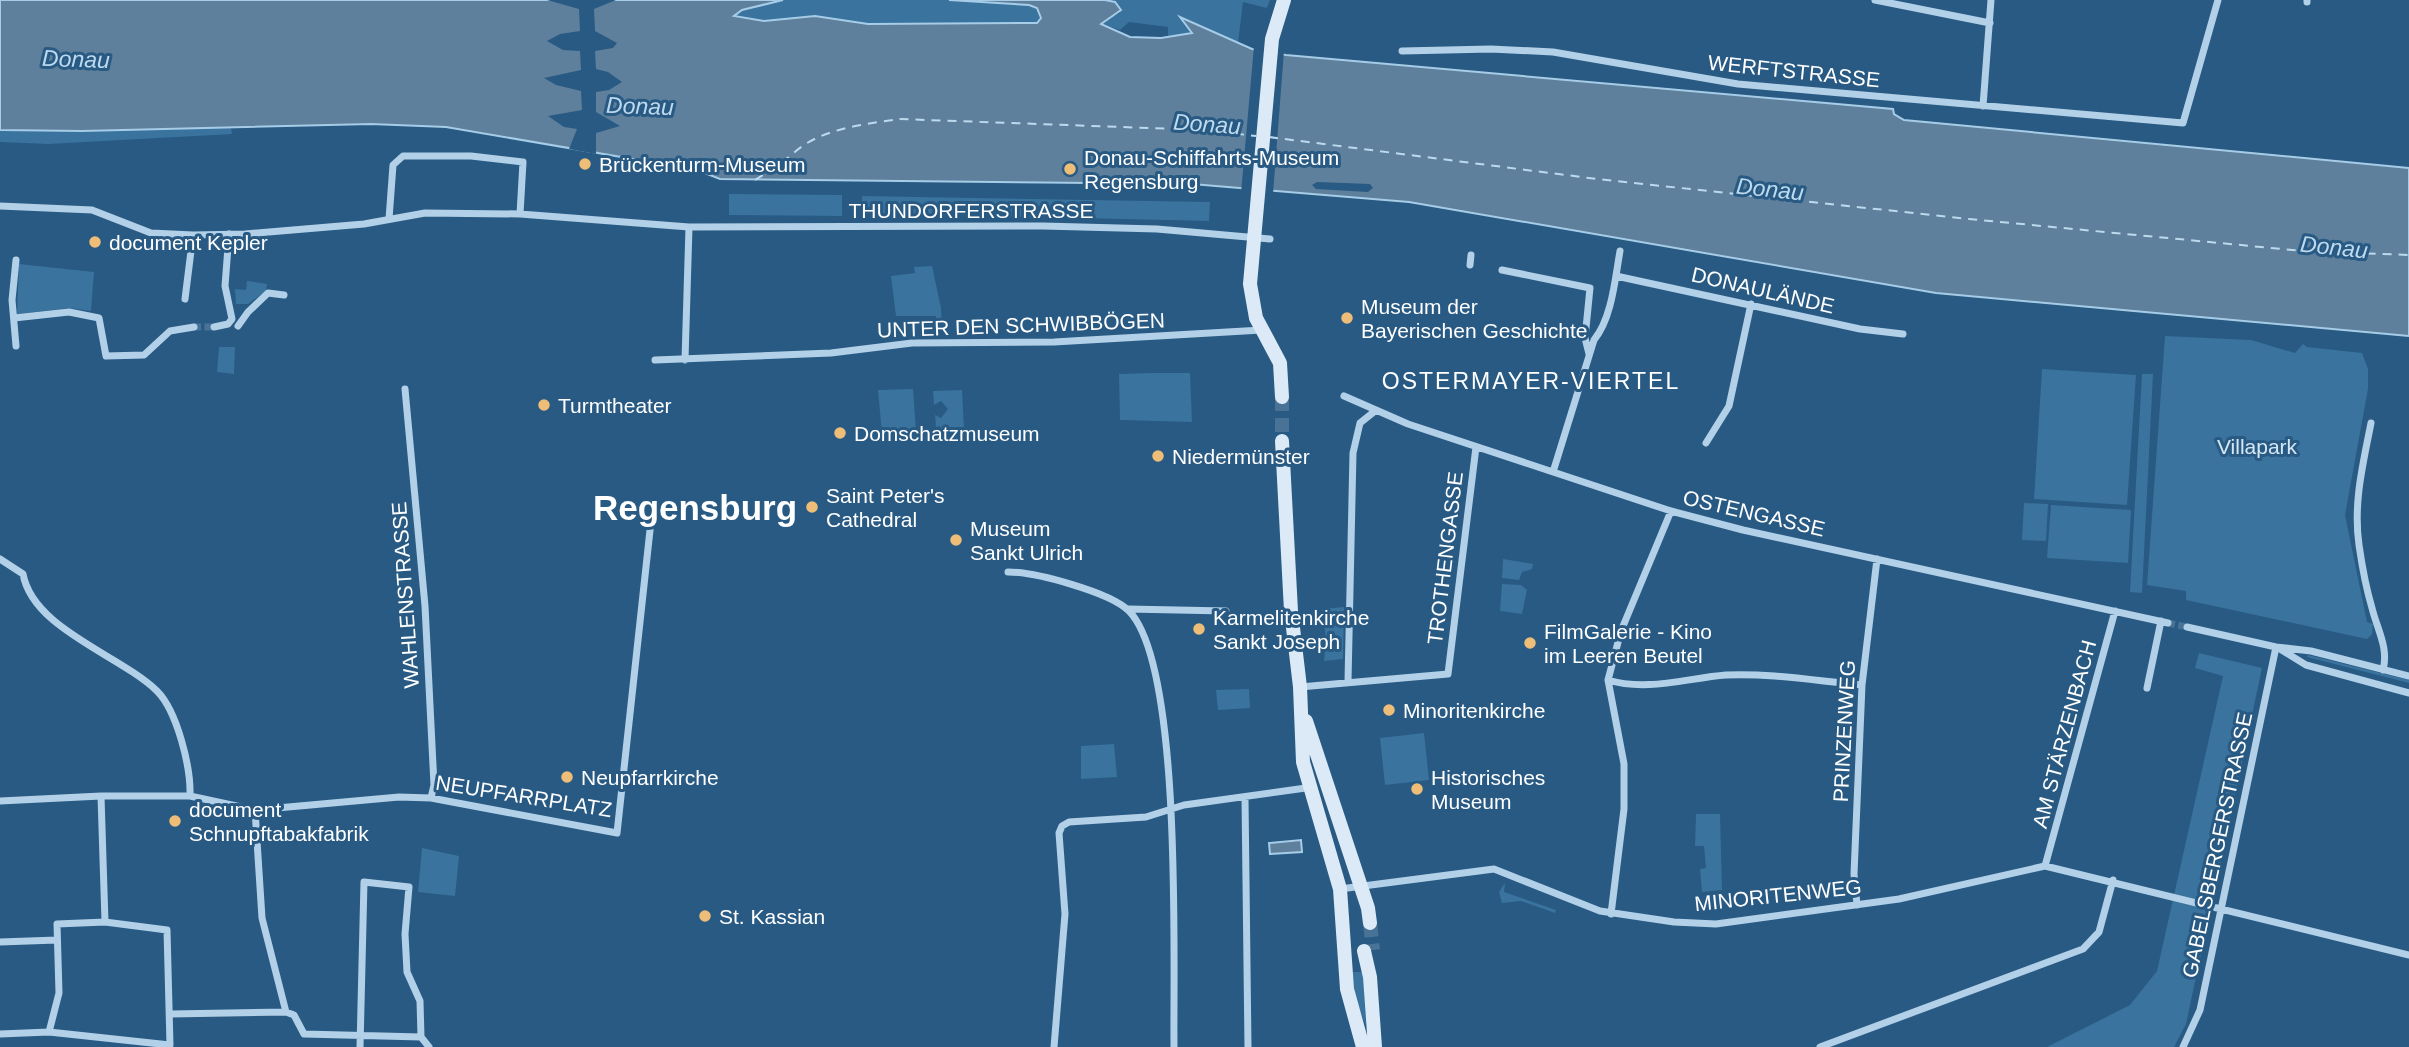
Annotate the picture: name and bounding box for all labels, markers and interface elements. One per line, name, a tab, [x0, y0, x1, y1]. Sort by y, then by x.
water label: Donau	[42, 45, 111, 73]
street label: WERFTSTRASSE	[1707, 51, 1881, 91]
water label: Donau	[606, 92, 675, 120]
water label: Donau	[1172, 109, 1242, 139]
place label: Donau-Schiffahrts-Museum Regensburg	[1084, 146, 1339, 193]
place label: Brückenturm-Museum	[599, 153, 806, 176]
marker: Brückenturm-Museum	[577, 156, 593, 172]
marker: Donau-Schiffahrts-Museum Regensburg	[1062, 161, 1078, 177]
water label: Donau	[1735, 173, 1805, 205]
street label: THUNDORFERSTRASSE	[848, 199, 1094, 222]
place label: document Kepler	[109, 231, 268, 254]
water label: Donau	[2299, 231, 2369, 263]
marker: document Kepler	[87, 234, 103, 250]
street label: DONAULÄNDE	[1689, 262, 1837, 318]
place label: Museum der Bayerischen Geschichte	[1361, 295, 1587, 342]
street label: UNTER DEN SCHWIBBÖGEN	[877, 308, 1165, 342]
marker: Museum der Bayerischen Geschichte	[1339, 310, 1355, 326]
district label: OSTERMAYER-VIERTEL	[1382, 368, 1680, 394]
place label: Turmtheater	[558, 394, 672, 417]
marker: Turmtheater	[536, 397, 552, 413]
place label: Domschatzmuseum	[854, 422, 1040, 445]
marker: Domschatzmuseum	[832, 425, 848, 441]
park label: Villapark	[2217, 435, 2298, 458]
place label: Niedermünster	[1172, 445, 1310, 468]
marker: Niedermünster	[1150, 448, 1166, 464]
street label: TROTHENGASSE	[1423, 470, 1467, 646]
place label: Saint Peter's Cathedral	[826, 484, 944, 531]
street label: OSTENGASSE	[1681, 486, 1827, 540]
district label: Regensburg	[593, 488, 797, 527]
marker: Saint Peter's Cathedral	[804, 499, 820, 515]
street label: WAHLENSTRASSE	[387, 501, 423, 689]
place label: Museum Sankt Ulrich	[970, 517, 1083, 564]
marker: Museum Sankt Ulrich	[948, 532, 964, 548]
place label: Karmelitenkirche Sankt Joseph	[1213, 606, 1369, 653]
place label: FilmGalerie - Kino im Leeren Beutel	[1544, 620, 1712, 667]
marker: Karmelitenkirche Sankt Joseph	[1191, 621, 1207, 637]
marker: FilmGalerie - Kino im Leeren Beutel	[1522, 635, 1538, 651]
street label: AM STÄRZENBACH	[2028, 637, 2100, 831]
street label: PRINZENWEG	[1829, 659, 1859, 803]
place label: Minoritenkirche	[1403, 699, 1545, 722]
marker: Minoritenkirche	[1381, 702, 1397, 718]
street label: GABELSBERGERSTRASSE	[2178, 710, 2256, 980]
place label: Neupfarrkirche	[581, 766, 719, 789]
place label: Historisches Museum	[1431, 766, 1545, 813]
marker: Neupfarrkirche	[559, 769, 575, 785]
street label: NEUPFARRPLATZ	[434, 771, 614, 821]
marker: Historisches Museum	[1409, 781, 1425, 797]
place label: document Schnupftabakfabrik	[189, 798, 369, 845]
marker: document Schnupftabakfabrik	[167, 813, 183, 829]
street label: MINORITENWEG	[1693, 875, 1863, 915]
place label: St. Kassian	[719, 905, 825, 928]
marker: St. Kassian	[697, 908, 713, 924]

